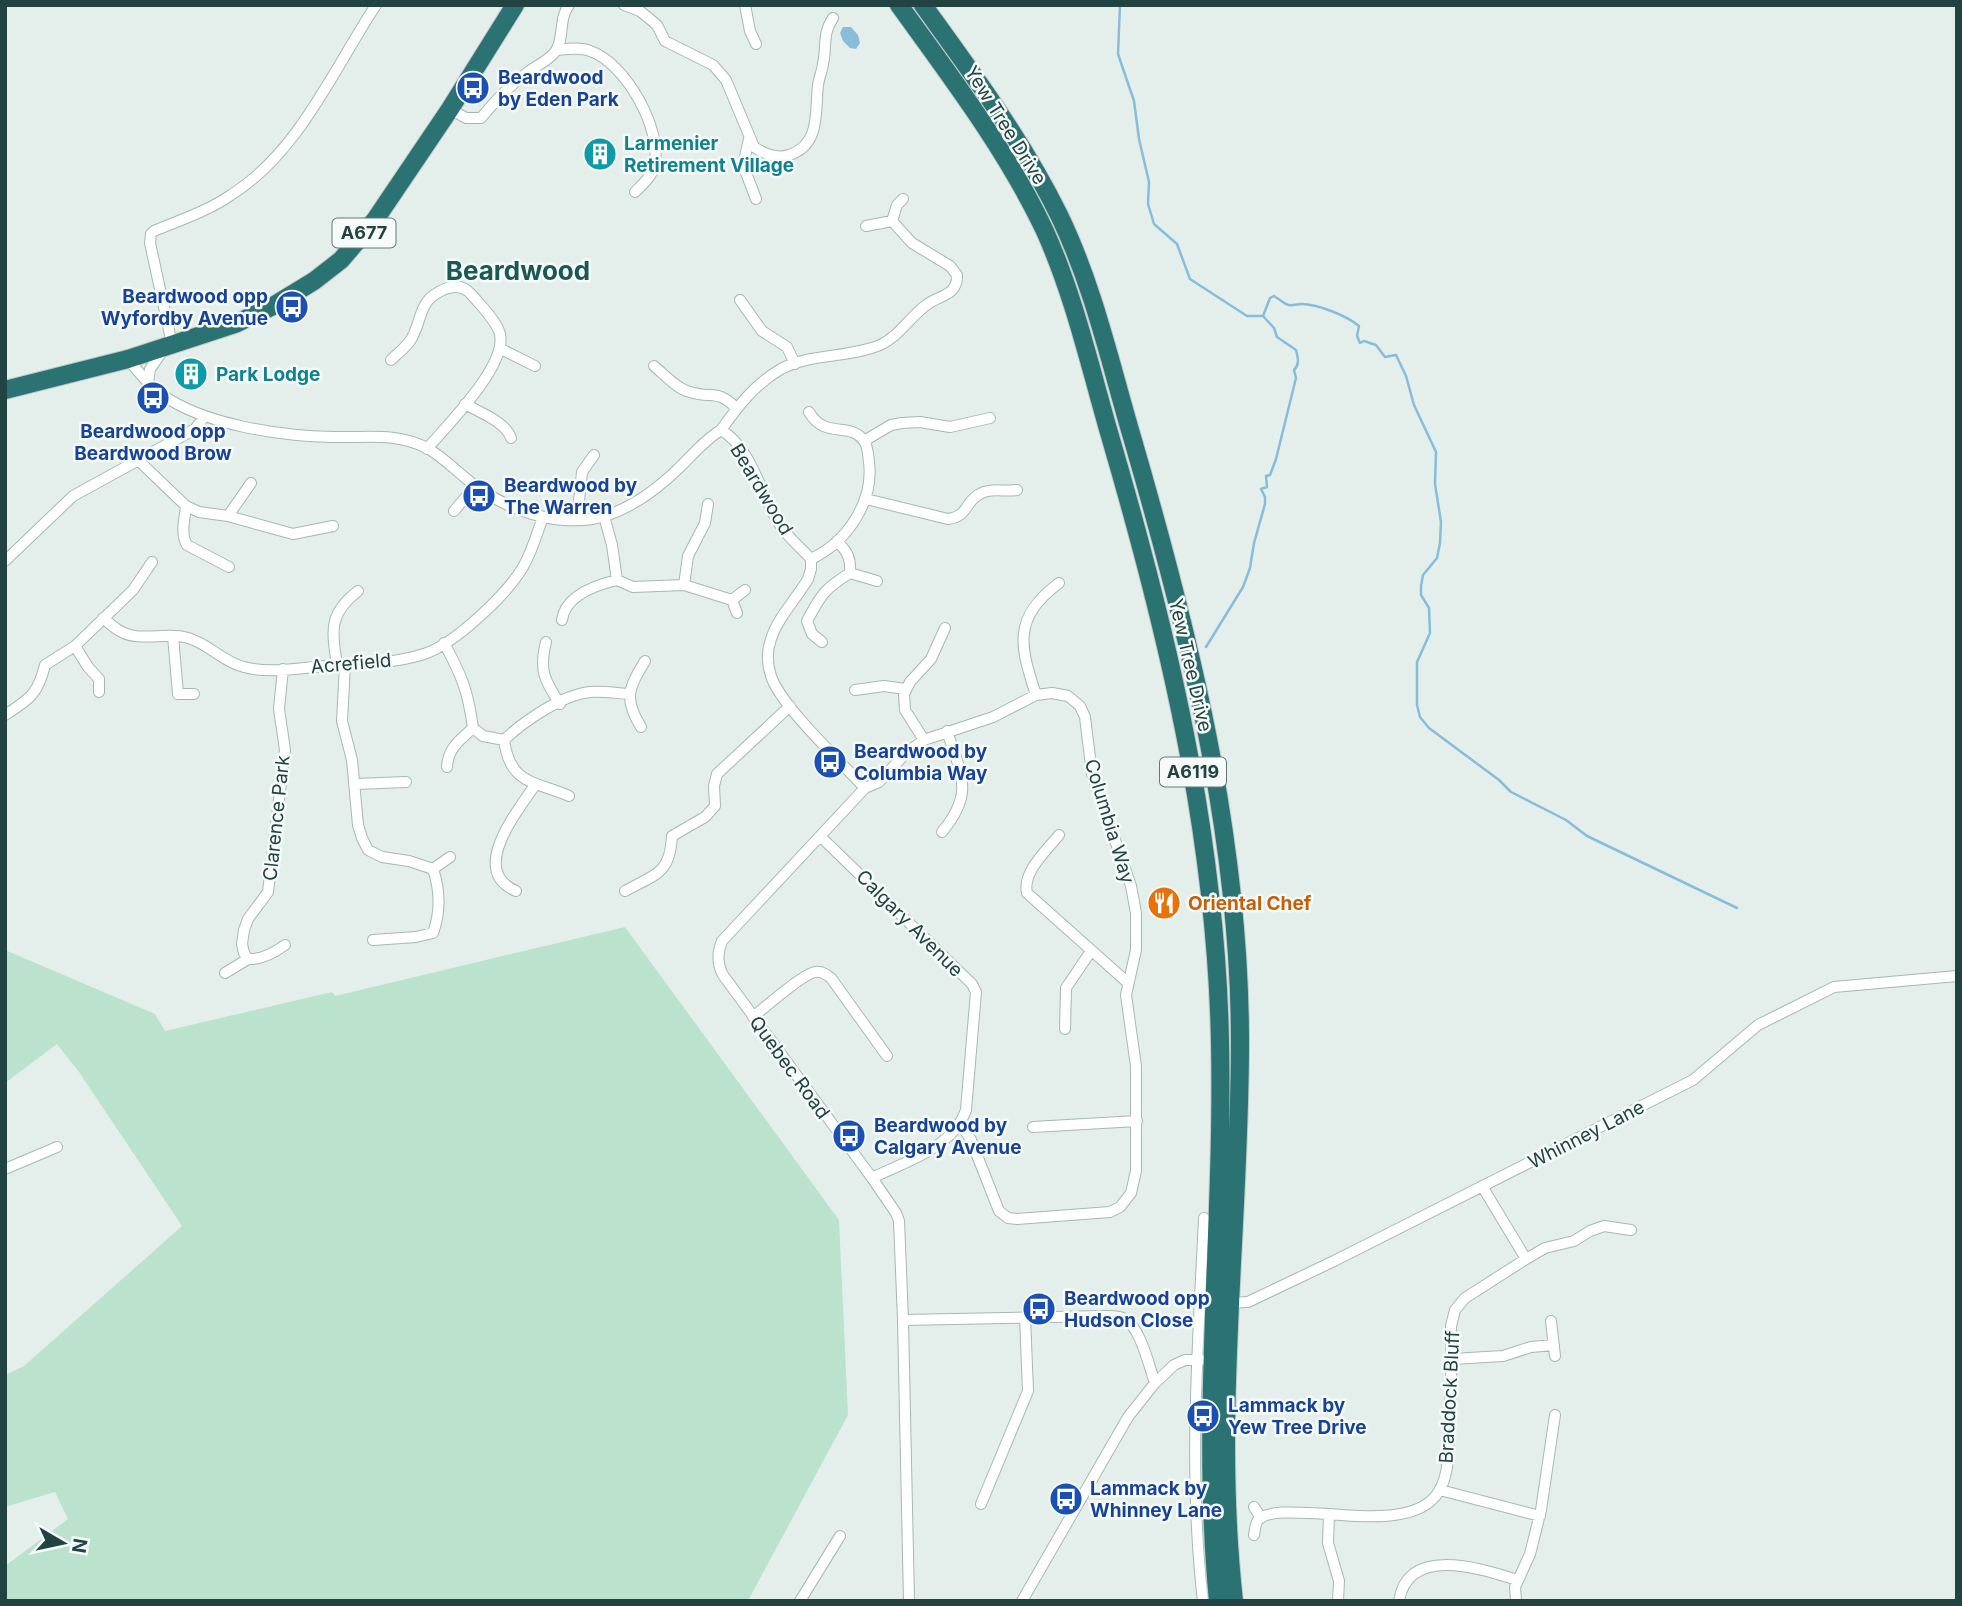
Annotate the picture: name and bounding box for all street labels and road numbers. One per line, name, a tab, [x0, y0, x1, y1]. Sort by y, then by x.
street label: Yew Tree Drive	[960, 62, 1051, 189]
road number: A677	[332, 218, 396, 247]
street label: Beardwood	[725, 439, 798, 539]
street label: Yew Tree Drive	[1164, 596, 1217, 734]
street label: Acrefield	[310, 649, 392, 678]
street label: Clarence Park	[258, 754, 295, 882]
street label: Columbia Way	[1080, 756, 1139, 886]
road number: A6119	[1160, 758, 1226, 786]
street label: Calgary Avenue	[851, 865, 968, 982]
street label: Quebec Road	[745, 1011, 835, 1123]
street label: Whinney Lane	[1524, 1095, 1648, 1174]
street label: Braddock Bluff	[1435, 1330, 1464, 1464]

